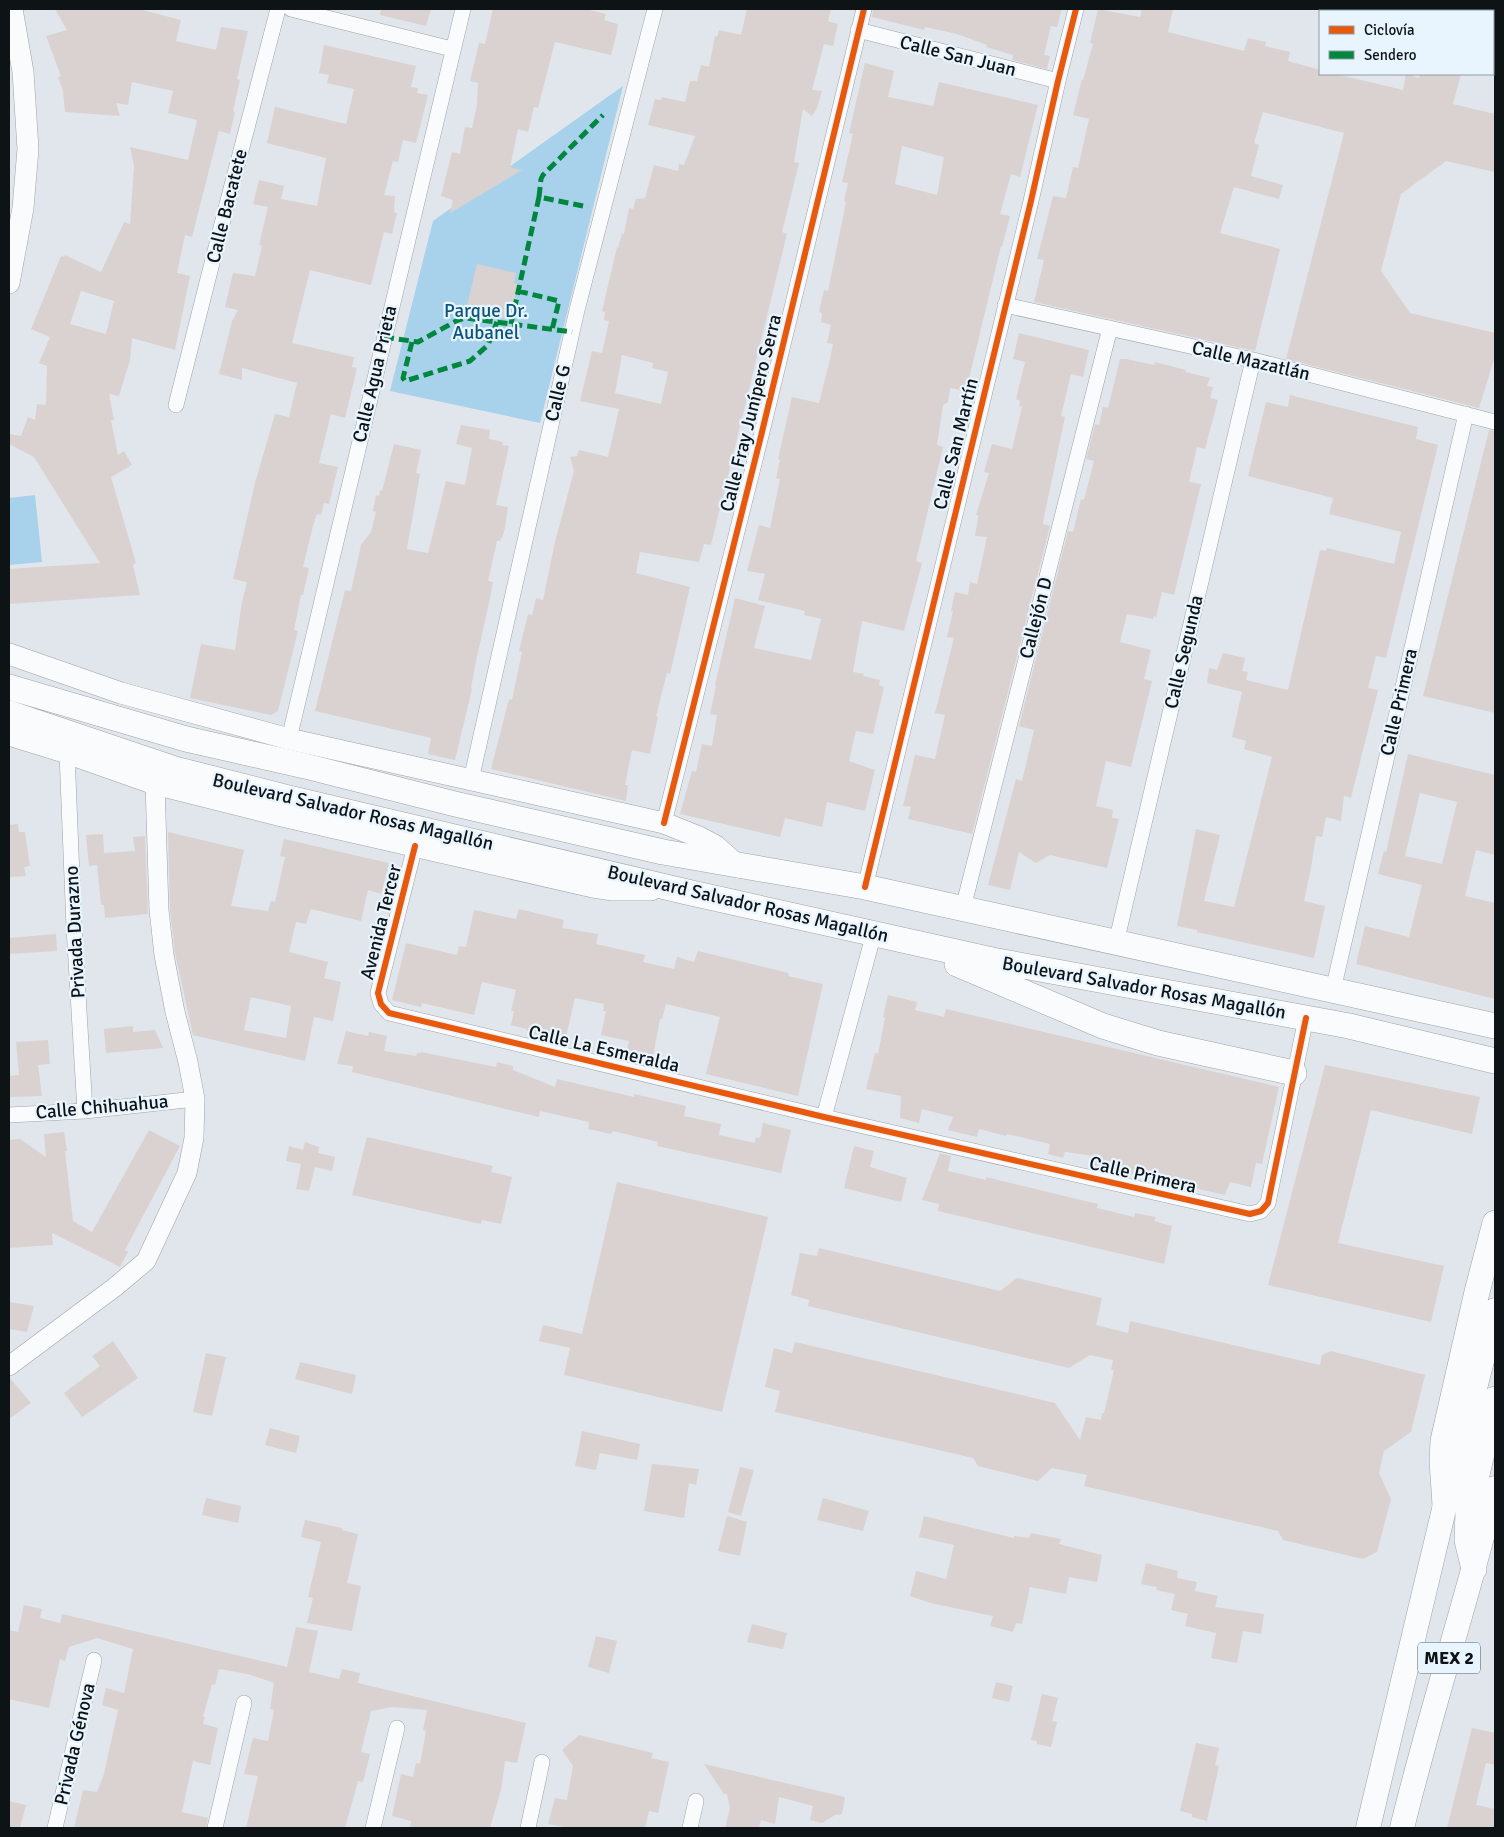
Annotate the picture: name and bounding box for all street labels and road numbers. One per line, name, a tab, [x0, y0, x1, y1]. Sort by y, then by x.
street label: Calle San Juan	[897, 30, 1019, 82]
street label: Calle Bacatete	[201, 146, 253, 266]
street label: Calle Agua Prieta	[348, 303, 402, 445]
street label: Calle Fray Junípero Serra	[715, 312, 787, 514]
street label: Calle Mazatlán	[1190, 336, 1312, 386]
street label: Calle G	[540, 362, 576, 424]
street label: Calle San Martín	[928, 376, 984, 512]
street label: Callejón D	[1014, 575, 1058, 661]
street label: Calle Segunda	[1159, 593, 1209, 711]
street label: Calle Primera	[1375, 646, 1423, 758]
street label: Boulevard Salvador Rosas Magallón	[210, 768, 496, 856]
street label: Boulevard Salvador Rosas Magallón	[605, 860, 891, 948]
street label: Avenida Tercer	[355, 862, 407, 982]
street label: Privada Durazno	[60, 865, 90, 999]
street label: Boulevard Salvador Rosas Magallón	[1000, 951, 1288, 1025]
street label: Calle La Esmeralda	[526, 1020, 682, 1078]
street label: Calle Chihuahua	[35, 1089, 169, 1125]
street label: Calle Primera	[1087, 1151, 1199, 1199]
road number: MEX 2	[1418, 1642, 1480, 1674]
street label: Privada Génova	[49, 1680, 101, 1808]

